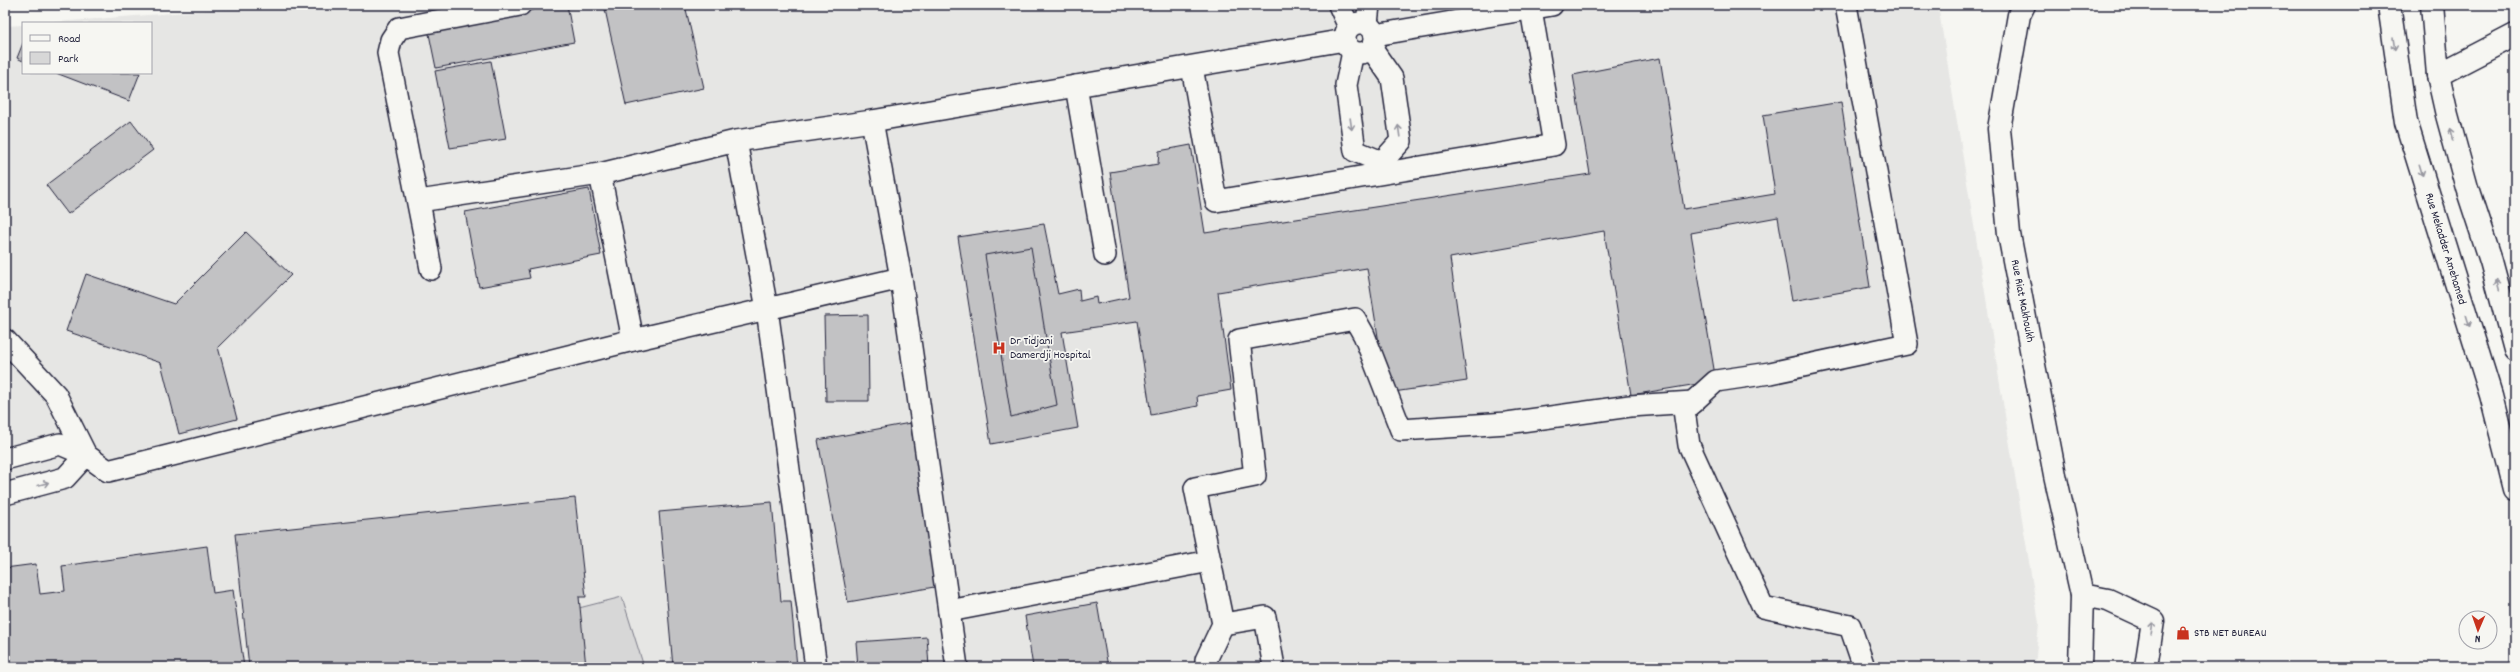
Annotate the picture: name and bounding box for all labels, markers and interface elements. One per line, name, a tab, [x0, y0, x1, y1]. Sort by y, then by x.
legend	[22, 22, 152, 74]
text: Road	[58, 31, 80, 48]
one-way arrow	[2390, 37, 2398, 50]
text: Park	[58, 51, 79, 68]
one-way arrow	[1347, 117, 1355, 130]
one-way arrow	[1395, 125, 1403, 138]
one-way arrow	[2448, 127, 2455, 140]
one-way arrow	[2418, 164, 2425, 177]
street label: Rue Mekadder Amehamed	[2420, 191, 2470, 307]
street label: Rue Riat Makhoukh	[2006, 258, 2038, 344]
one-way arrow	[2494, 279, 2501, 292]
one-way arrow	[2465, 315, 2472, 328]
place label: Dr Tidjani Damerdji Hospital	[1010, 333, 1091, 364]
hospital icon: Dr Tidjani Damerdji Hospital	[991, 340, 1007, 356]
one-way arrow	[36, 480, 49, 487]
north arrow	[2458, 610, 2498, 650]
one-way arrow	[2148, 622, 2156, 635]
shop icon: STB NET BUREAU	[2175, 625, 2191, 641]
place label: STB NET BUREAU	[2194, 625, 2267, 642]
text: N	[2474, 630, 2481, 646]

